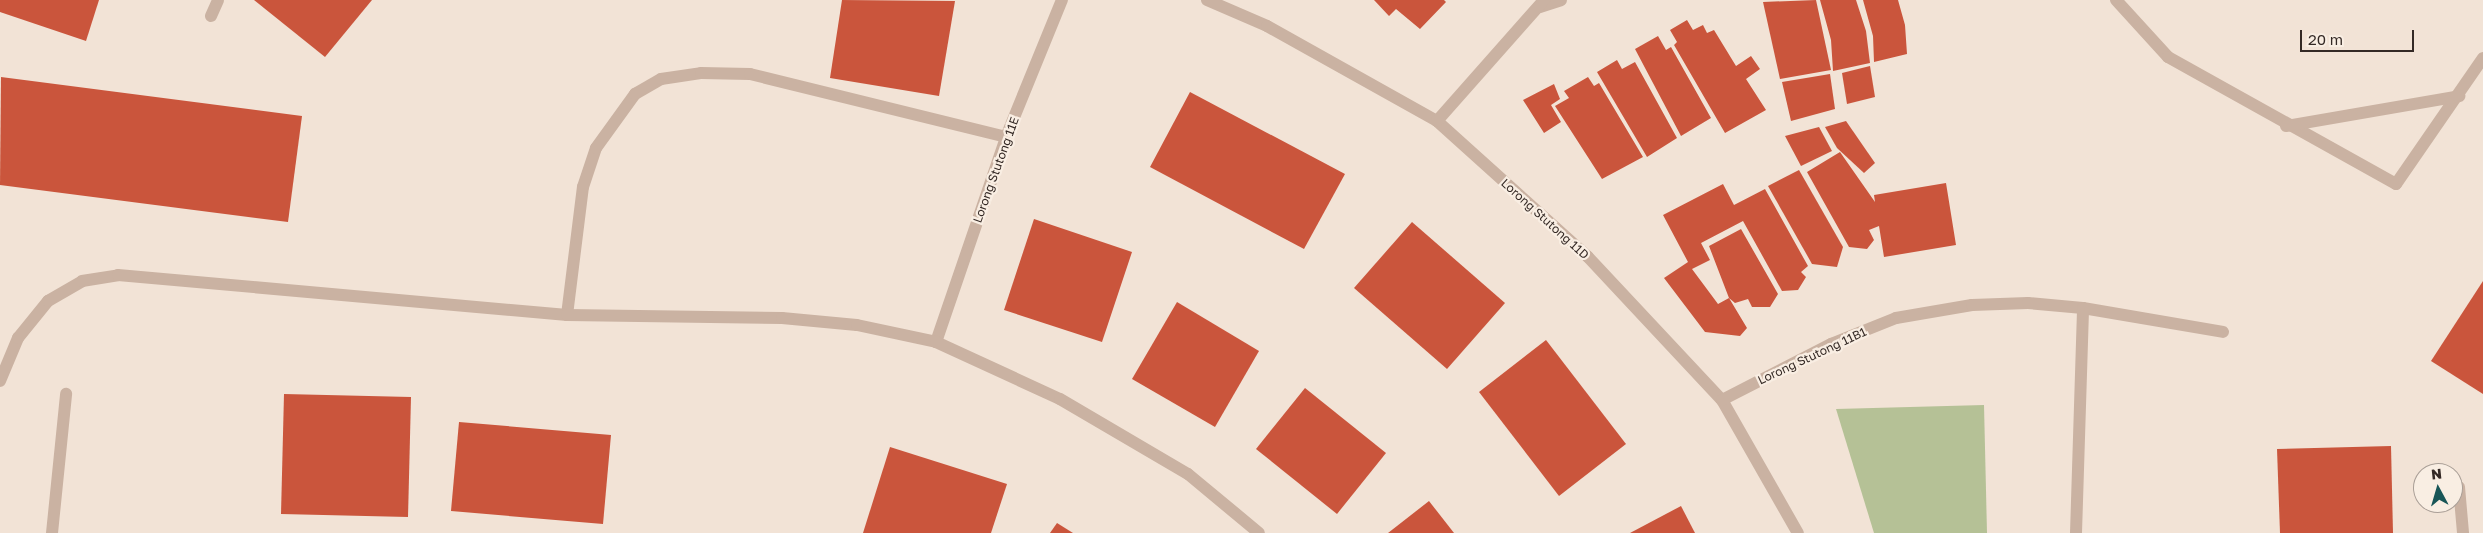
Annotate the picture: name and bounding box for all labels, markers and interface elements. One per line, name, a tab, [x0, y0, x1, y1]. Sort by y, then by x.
scale bar	[2303, 20, 2417, 52]
text: 20 m	[2308, 30, 2343, 48]
street label: Lorong Stutong 11E	[970, 115, 1022, 225]
street label: Lorong Stutong 11D	[1498, 176, 1592, 262]
street label: Lorong Stutong 11B1	[1755, 324, 1869, 388]
north arrow	[2413, 463, 2463, 513]
text: N	[2430, 465, 2443, 483]

